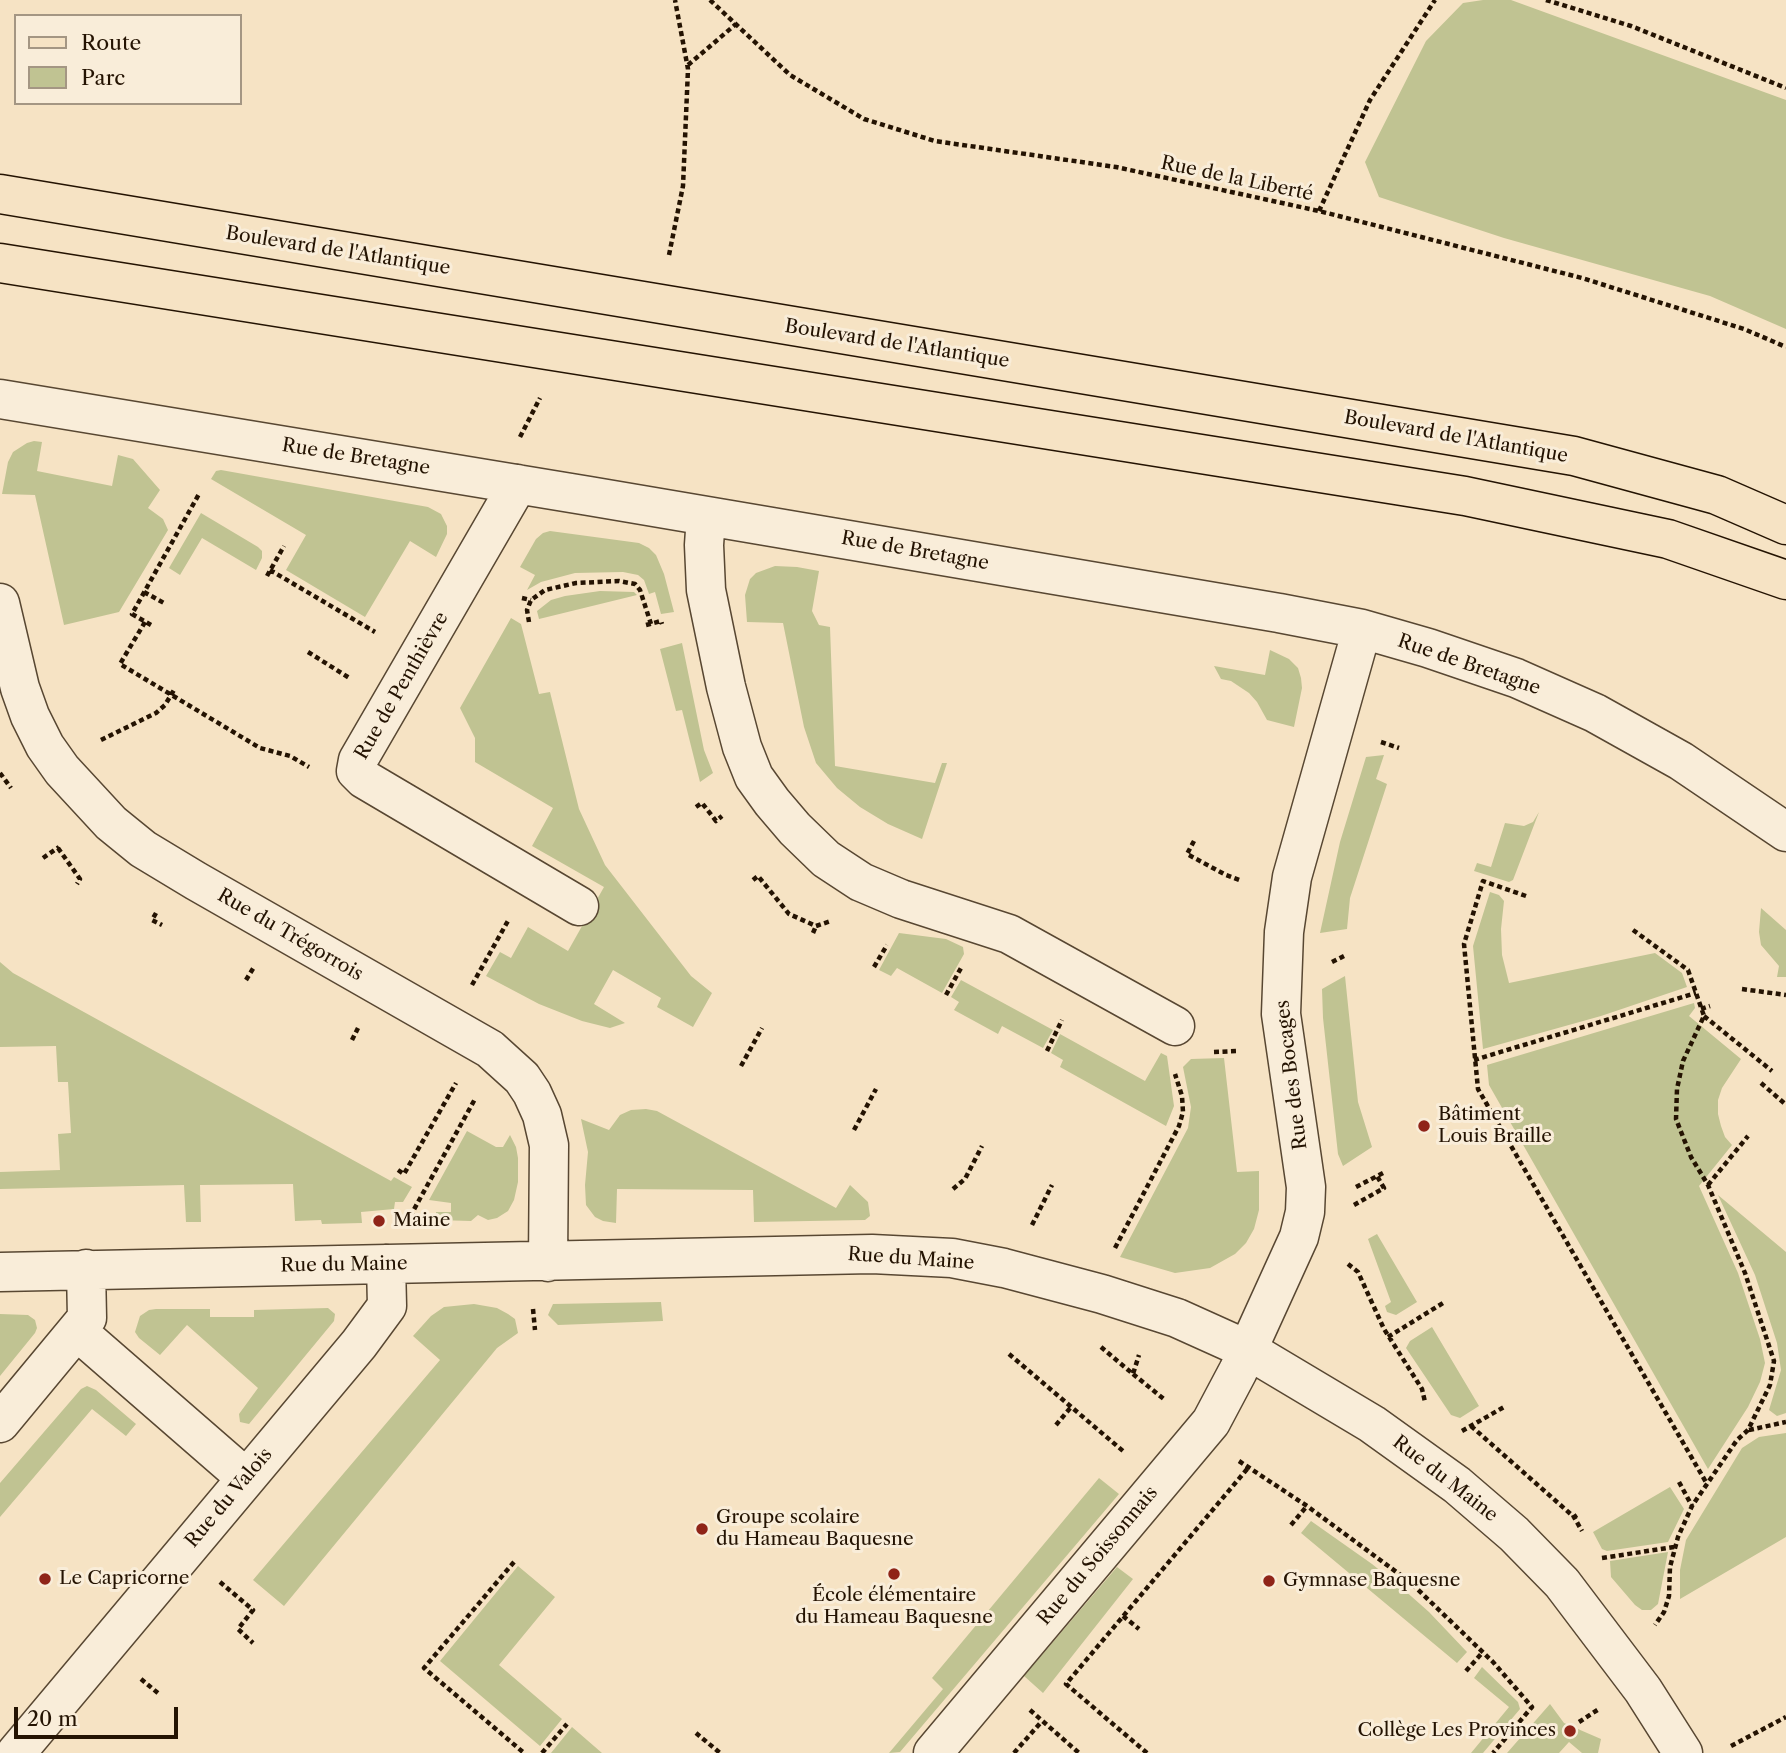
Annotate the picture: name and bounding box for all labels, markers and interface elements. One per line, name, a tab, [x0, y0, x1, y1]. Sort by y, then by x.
legend	[14, 14, 242, 105]
text: Route	[81, 30, 141, 55]
text: Parc	[81, 65, 125, 90]
street label: Rue de la Liberté	[1159, 152, 1315, 206]
street label: Boulevard de l'Atlantique	[224, 222, 452, 280]
street label: Boulevard de l'Atlantique	[783, 315, 1011, 373]
street label: Boulevard de l'Atlantique	[1342, 406, 1570, 468]
street label: Rue de Bretagne	[280, 434, 432, 480]
street label: Rue de Bretagne	[839, 527, 991, 575]
street label: Rue de Penthièvre	[351, 608, 453, 764]
street label: Rue de Bretagne	[1395, 630, 1543, 700]
street label: Rue du Trégorrois	[213, 884, 367, 986]
street label: Rue des Bocages	[1272, 999, 1312, 1151]
place label: Bâtiment Louis Braille	[1438, 1104, 1552, 1148]
marker: Bâtiment Louis Braille	[1416, 1118, 1432, 1134]
place label: Maine	[393, 1210, 450, 1232]
marker: Maine	[371, 1213, 387, 1229]
street label: Rue du Maine	[847, 1243, 975, 1275]
street label: Rue du Maine	[280, 1252, 408, 1278]
street label: Rue du Maine	[1388, 1431, 1502, 1527]
street label: Rue du Valois	[181, 1444, 277, 1552]
street label: Rue du Soissonnais	[1033, 1482, 1163, 1630]
place label: Groupe scolaire du Hameau Baquesne	[716, 1507, 914, 1551]
marker: Groupe scolaire du Hameau Baquesne	[694, 1521, 710, 1537]
marker: École élémentaire du Hameau Baquesne	[886, 1566, 902, 1582]
place label: Le Capricorne	[59, 1568, 189, 1590]
place label: Gymnase Baquesne	[1283, 1570, 1460, 1592]
marker: Le Capricorne	[37, 1571, 53, 1587]
marker: Gymnase Baquesne	[1261, 1573, 1277, 1589]
place label: École élémentaire du Hameau Baquesne	[795, 1585, 993, 1629]
scale bar	[18, 1694, 182, 1738]
text: 20 m	[27, 1706, 78, 1731]
place label: Collège Les Provinces	[1357, 1720, 1556, 1742]
marker: Collège Les Provinces	[1562, 1723, 1578, 1739]

